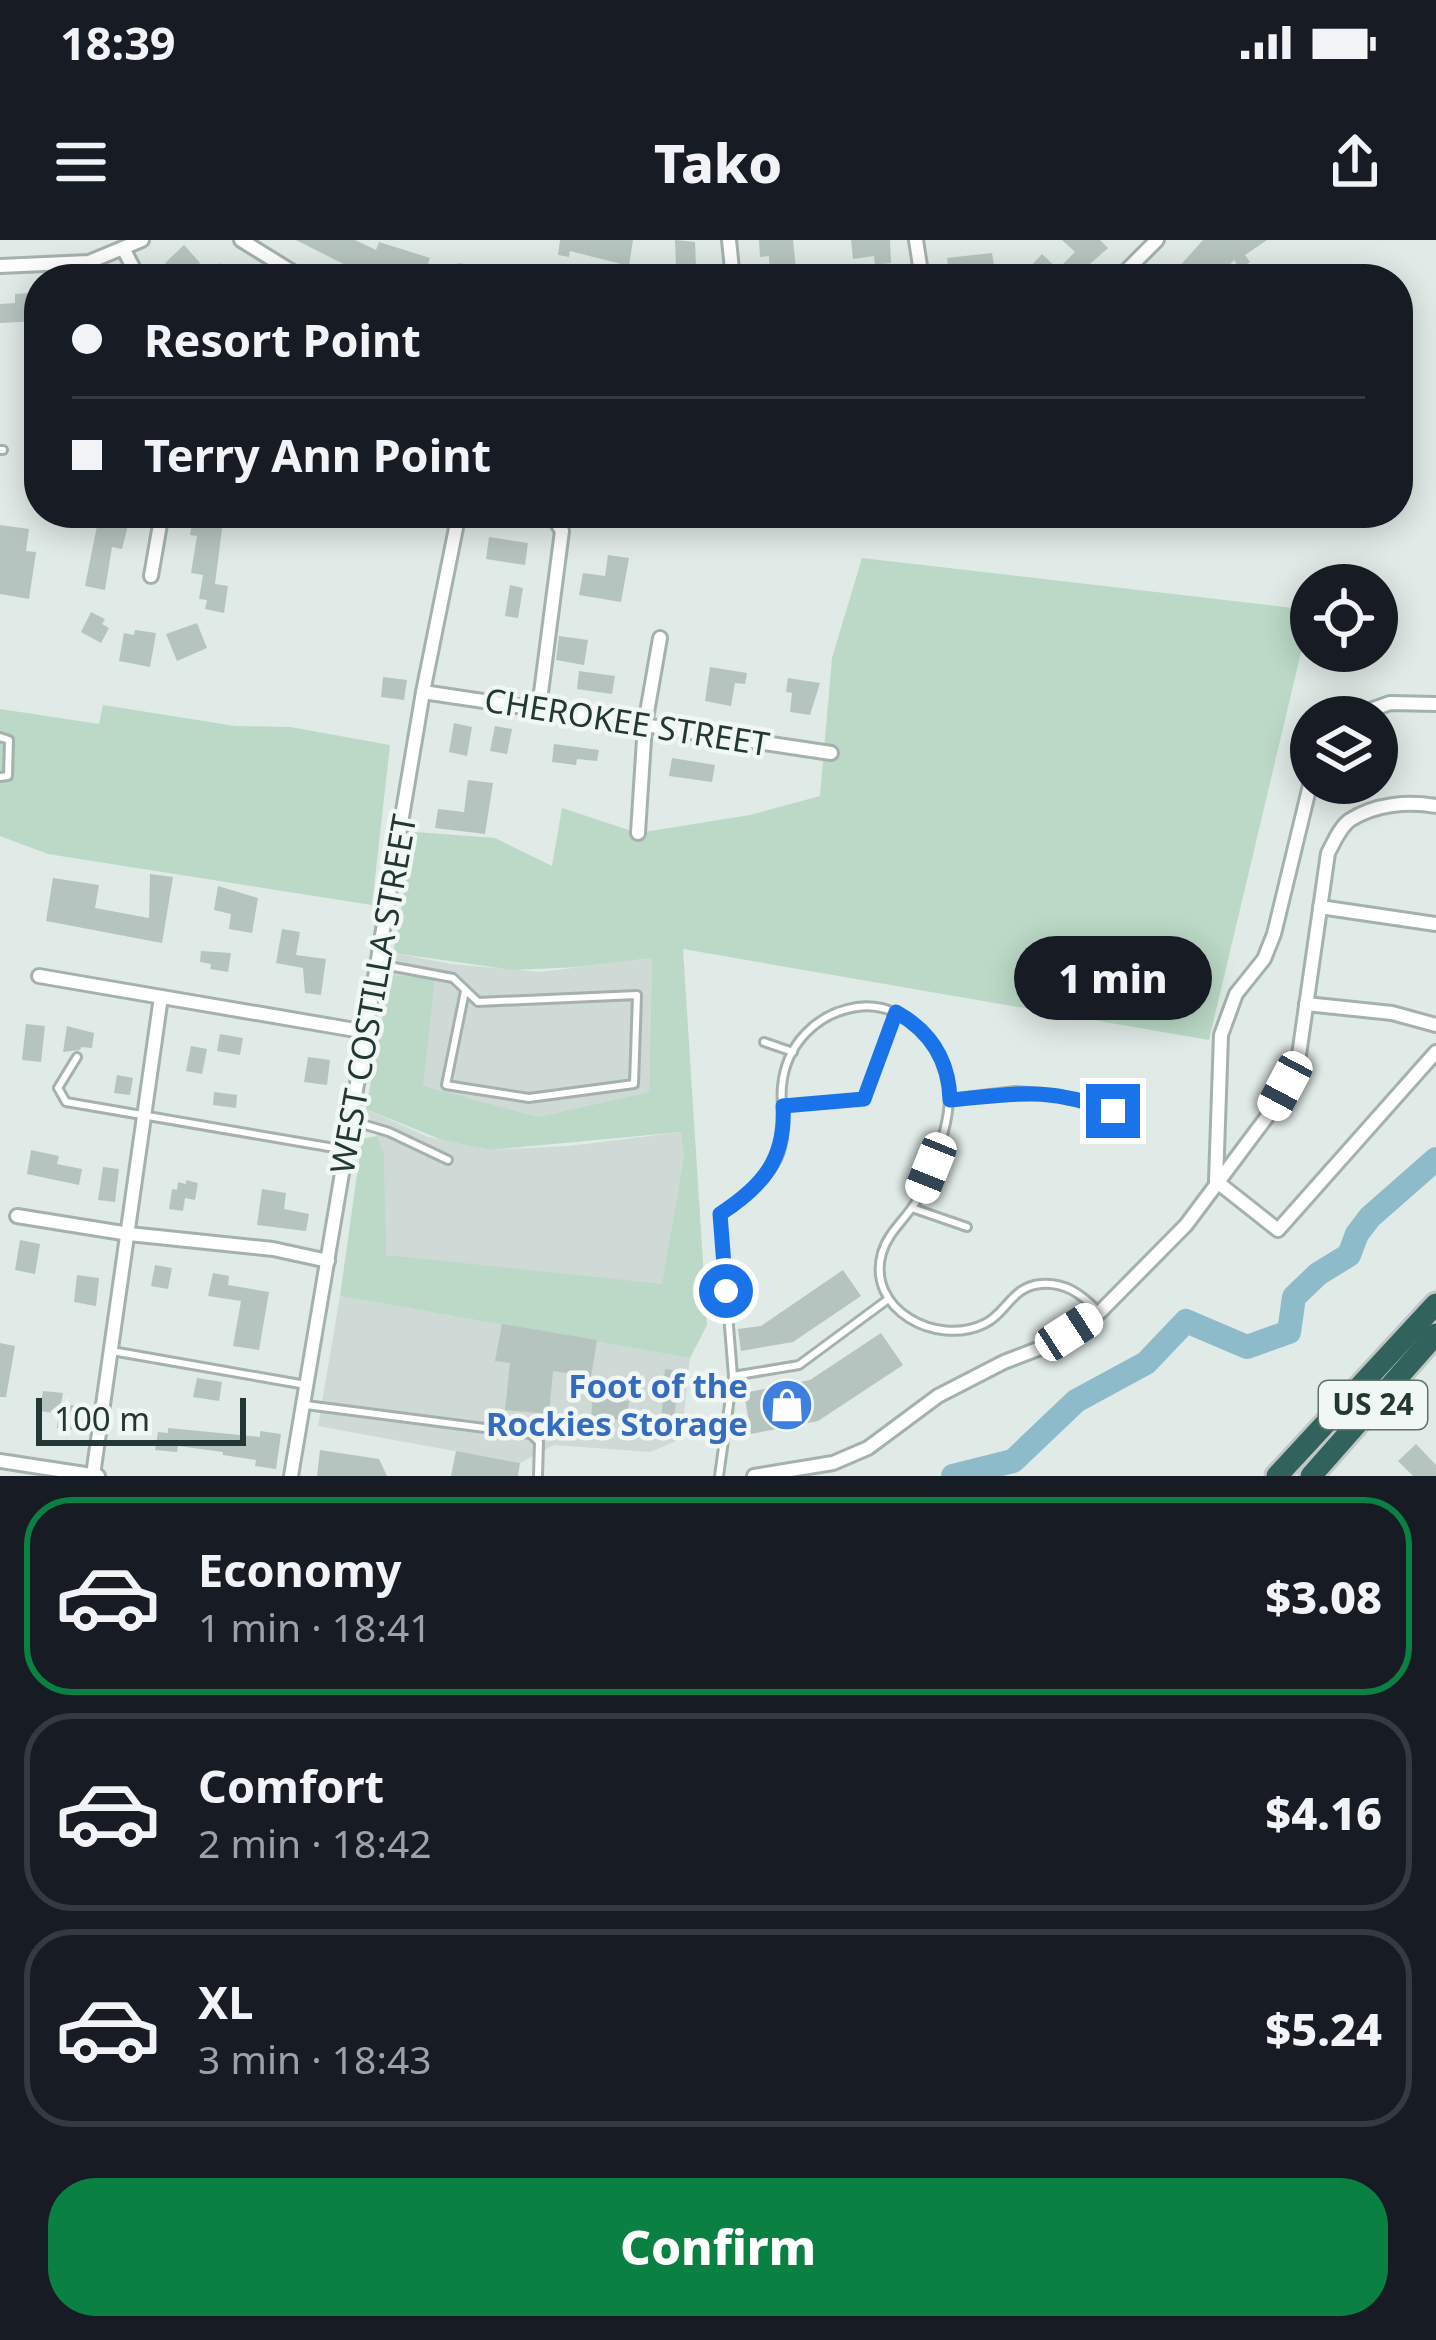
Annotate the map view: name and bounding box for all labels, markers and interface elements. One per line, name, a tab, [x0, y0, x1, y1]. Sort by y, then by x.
text: 18:39	[60, 12, 176, 73]
text: Tako	[654, 125, 782, 199]
icon: menu	[48, 129, 114, 195]
icon: share	[1322, 129, 1388, 195]
text: Resort Point	[144, 309, 421, 370]
text: Terry Ann Point	[144, 424, 491, 485]
map controls	[1290, 564, 1398, 804]
button: locate	[1290, 564, 1398, 672]
street label: CHEROKEE STREET	[481, 677, 773, 766]
button: layers	[1290, 696, 1398, 804]
street label: WEST COSTILLA STREET	[319, 811, 426, 1177]
callout: 1 min	[1014, 937, 1212, 1021]
text: 1 min	[1059, 951, 1167, 1004]
car	[1252, 1046, 1318, 1126]
route end	[1086, 1084, 1140, 1138]
car	[901, 1128, 961, 1208]
route start	[699, 1264, 753, 1318]
car	[1029, 1297, 1109, 1367]
place label: Foot of the Rockies Storage	[486, 1363, 748, 1446]
shop icon: Foot of the Rockies Storage	[759, 1377, 815, 1433]
road number: US 24	[1319, 1381, 1427, 1429]
scale bar	[36, 1392, 246, 1445]
text: 100 m	[54, 1396, 150, 1441]
text: Economy	[198, 1539, 402, 1600]
icon: car	[54, 1542, 162, 1650]
text: $3.08	[1265, 1566, 1382, 1627]
text: 1 min · 18:41	[198, 1600, 432, 1653]
text: Comfort	[198, 1755, 384, 1816]
icon: car	[54, 1758, 162, 1866]
text: $4.16	[1265, 1782, 1382, 1843]
text: 2 min · 18:42	[198, 1816, 432, 1869]
text: XL	[198, 1971, 253, 2032]
icon: car	[54, 1974, 162, 2082]
text: $5.24	[1265, 1998, 1382, 2059]
text: 3 min · 18:43	[198, 2032, 432, 2085]
button: Confirm	[48, 2178, 1388, 2316]

